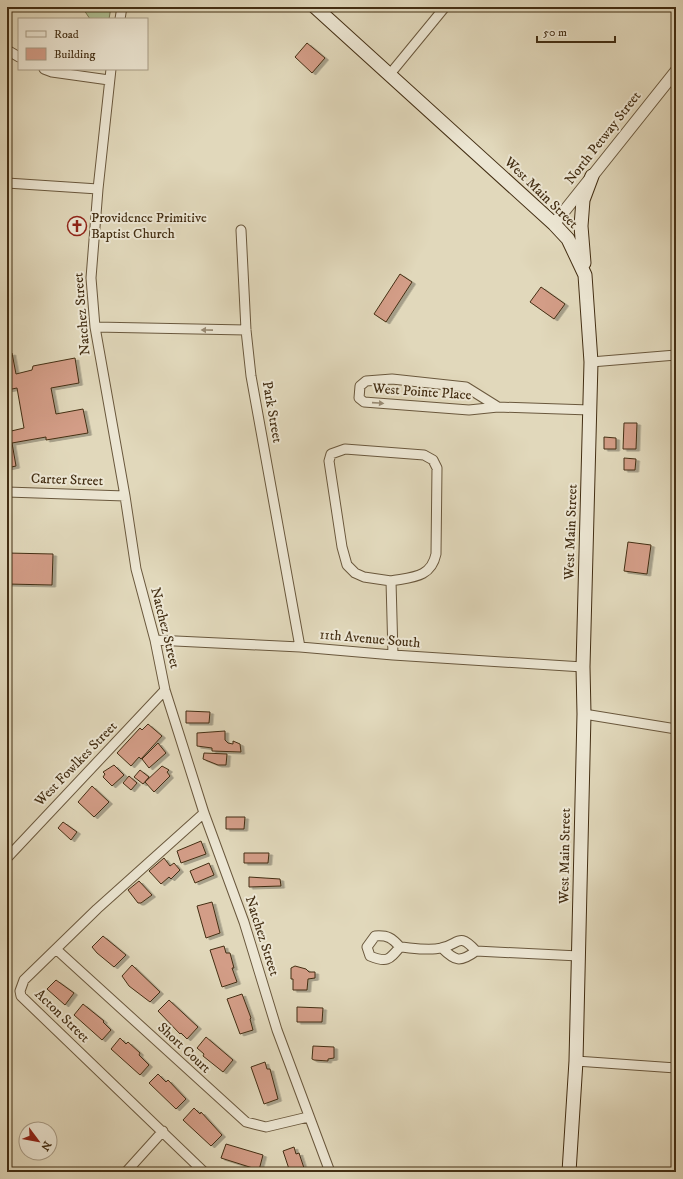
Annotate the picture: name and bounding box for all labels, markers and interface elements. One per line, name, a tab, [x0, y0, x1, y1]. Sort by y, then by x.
legend	[18, 18, 148, 70]
scale bar	[537, 18, 615, 44]
text: 50 m	[543, 25, 567, 40]
text: Road	[54, 27, 79, 42]
text: Building	[54, 47, 95, 62]
street label: North Petway Street	[561, 87, 645, 188]
street label: West Main Street	[500, 153, 582, 233]
place label: Providence Primitive Baptist Church	[91, 209, 207, 243]
church icon: Providence Primitive Baptist Church	[66, 215, 88, 237]
street label: Natchez Street	[69, 271, 95, 356]
one-way arrow	[201, 326, 213, 333]
street label: Park Street	[258, 380, 286, 445]
street label: West Pointe Place	[371, 380, 472, 404]
one-way arrow	[372, 400, 384, 407]
street label: Carter Street	[31, 470, 104, 490]
street label: West Main Street	[560, 483, 582, 581]
street label: Natchez Street	[146, 586, 184, 671]
street label: 11th Avenue South	[319, 626, 422, 652]
street label: West Fowlkes Street	[30, 717, 121, 811]
street label: West Main Street	[555, 807, 575, 905]
street label: Natchez Street	[241, 894, 284, 979]
street label: Acton Street	[31, 985, 94, 1047]
street label: Short Court	[153, 1019, 215, 1078]
north arrow	[18, 1121, 58, 1161]
text: N	[37, 1138, 54, 1153]

